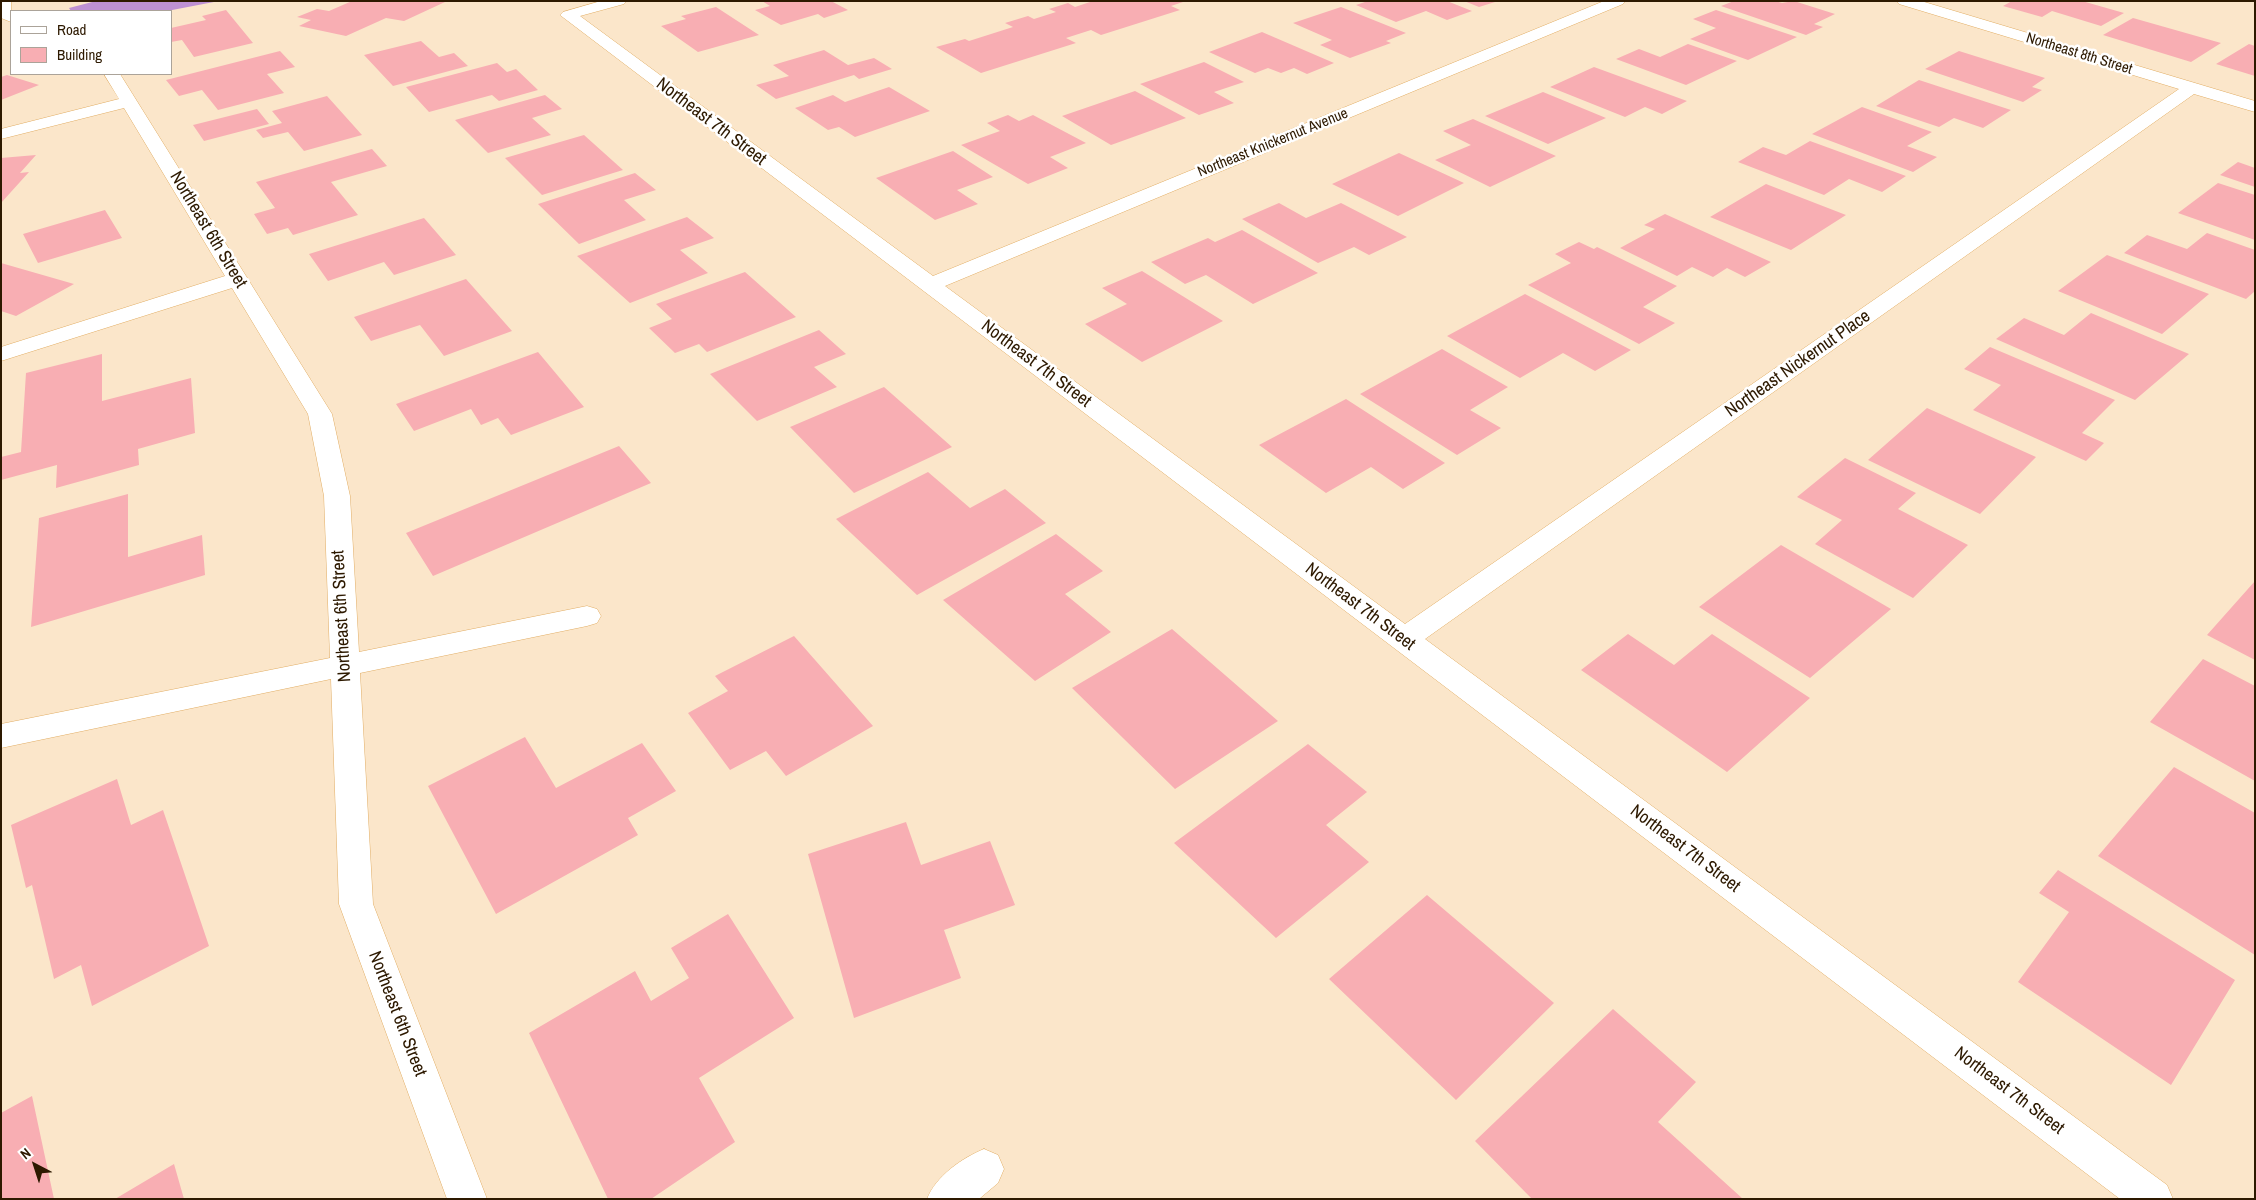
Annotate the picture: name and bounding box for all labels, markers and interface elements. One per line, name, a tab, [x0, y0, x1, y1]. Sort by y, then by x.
legend	[10, 10, 172, 75]
text: Road	[57, 19, 86, 40]
street label: Northeast 8th Street	[2024, 29, 2134, 79]
text: Building	[57, 44, 102, 65]
street label: Northeast 7th Street	[652, 74, 770, 170]
street label: Northeast Knickernut Avenue	[1195, 105, 1351, 181]
street label: Northeast 6th Street	[165, 168, 251, 292]
street label: Northeast Nickernut Place	[1721, 306, 1875, 422]
street label: Northeast 7th Street	[977, 316, 1095, 412]
street label: Northeast 6th Street	[328, 549, 356, 683]
street label: Northeast 7th Street	[1301, 559, 1419, 655]
street label: Northeast 7th Street	[1626, 801, 1744, 897]
street label: Northeast 6th Street	[363, 948, 431, 1080]
street label: Northeast 7th Street	[1950, 1043, 2068, 1139]
north arrow	[10, 1140, 60, 1190]
text: N	[16, 1144, 34, 1163]

